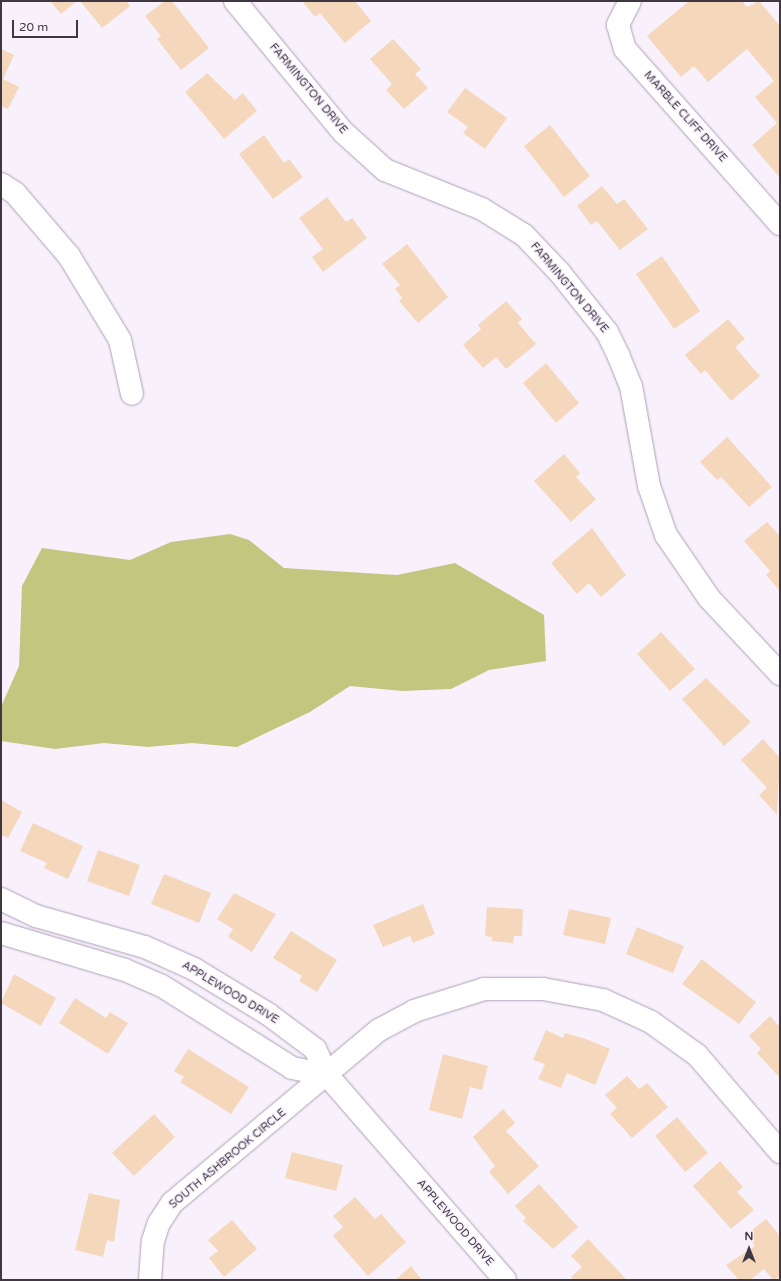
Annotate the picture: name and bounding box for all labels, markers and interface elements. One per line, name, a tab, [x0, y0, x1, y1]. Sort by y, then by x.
scale bar	[14, 12, 80, 38]
text: 20 m	[19, 20, 48, 34]
street label: FARMINGTON DRIVE	[266, 41, 350, 137]
street label: MARBLE CLIFF DRIVE	[641, 69, 729, 165]
street label: FARMINGTON DRIVE	[527, 240, 611, 336]
street label: APPLEWOOD DRIVE	[179, 959, 281, 1027]
street label: SOUTH ASHBROOK CIRCLE	[167, 1106, 289, 1212]
street label: APPLEWOOD DRIVE	[414, 1177, 496, 1269]
north arrow	[729, 1229, 769, 1269]
text: N	[745, 1230, 753, 1243]

